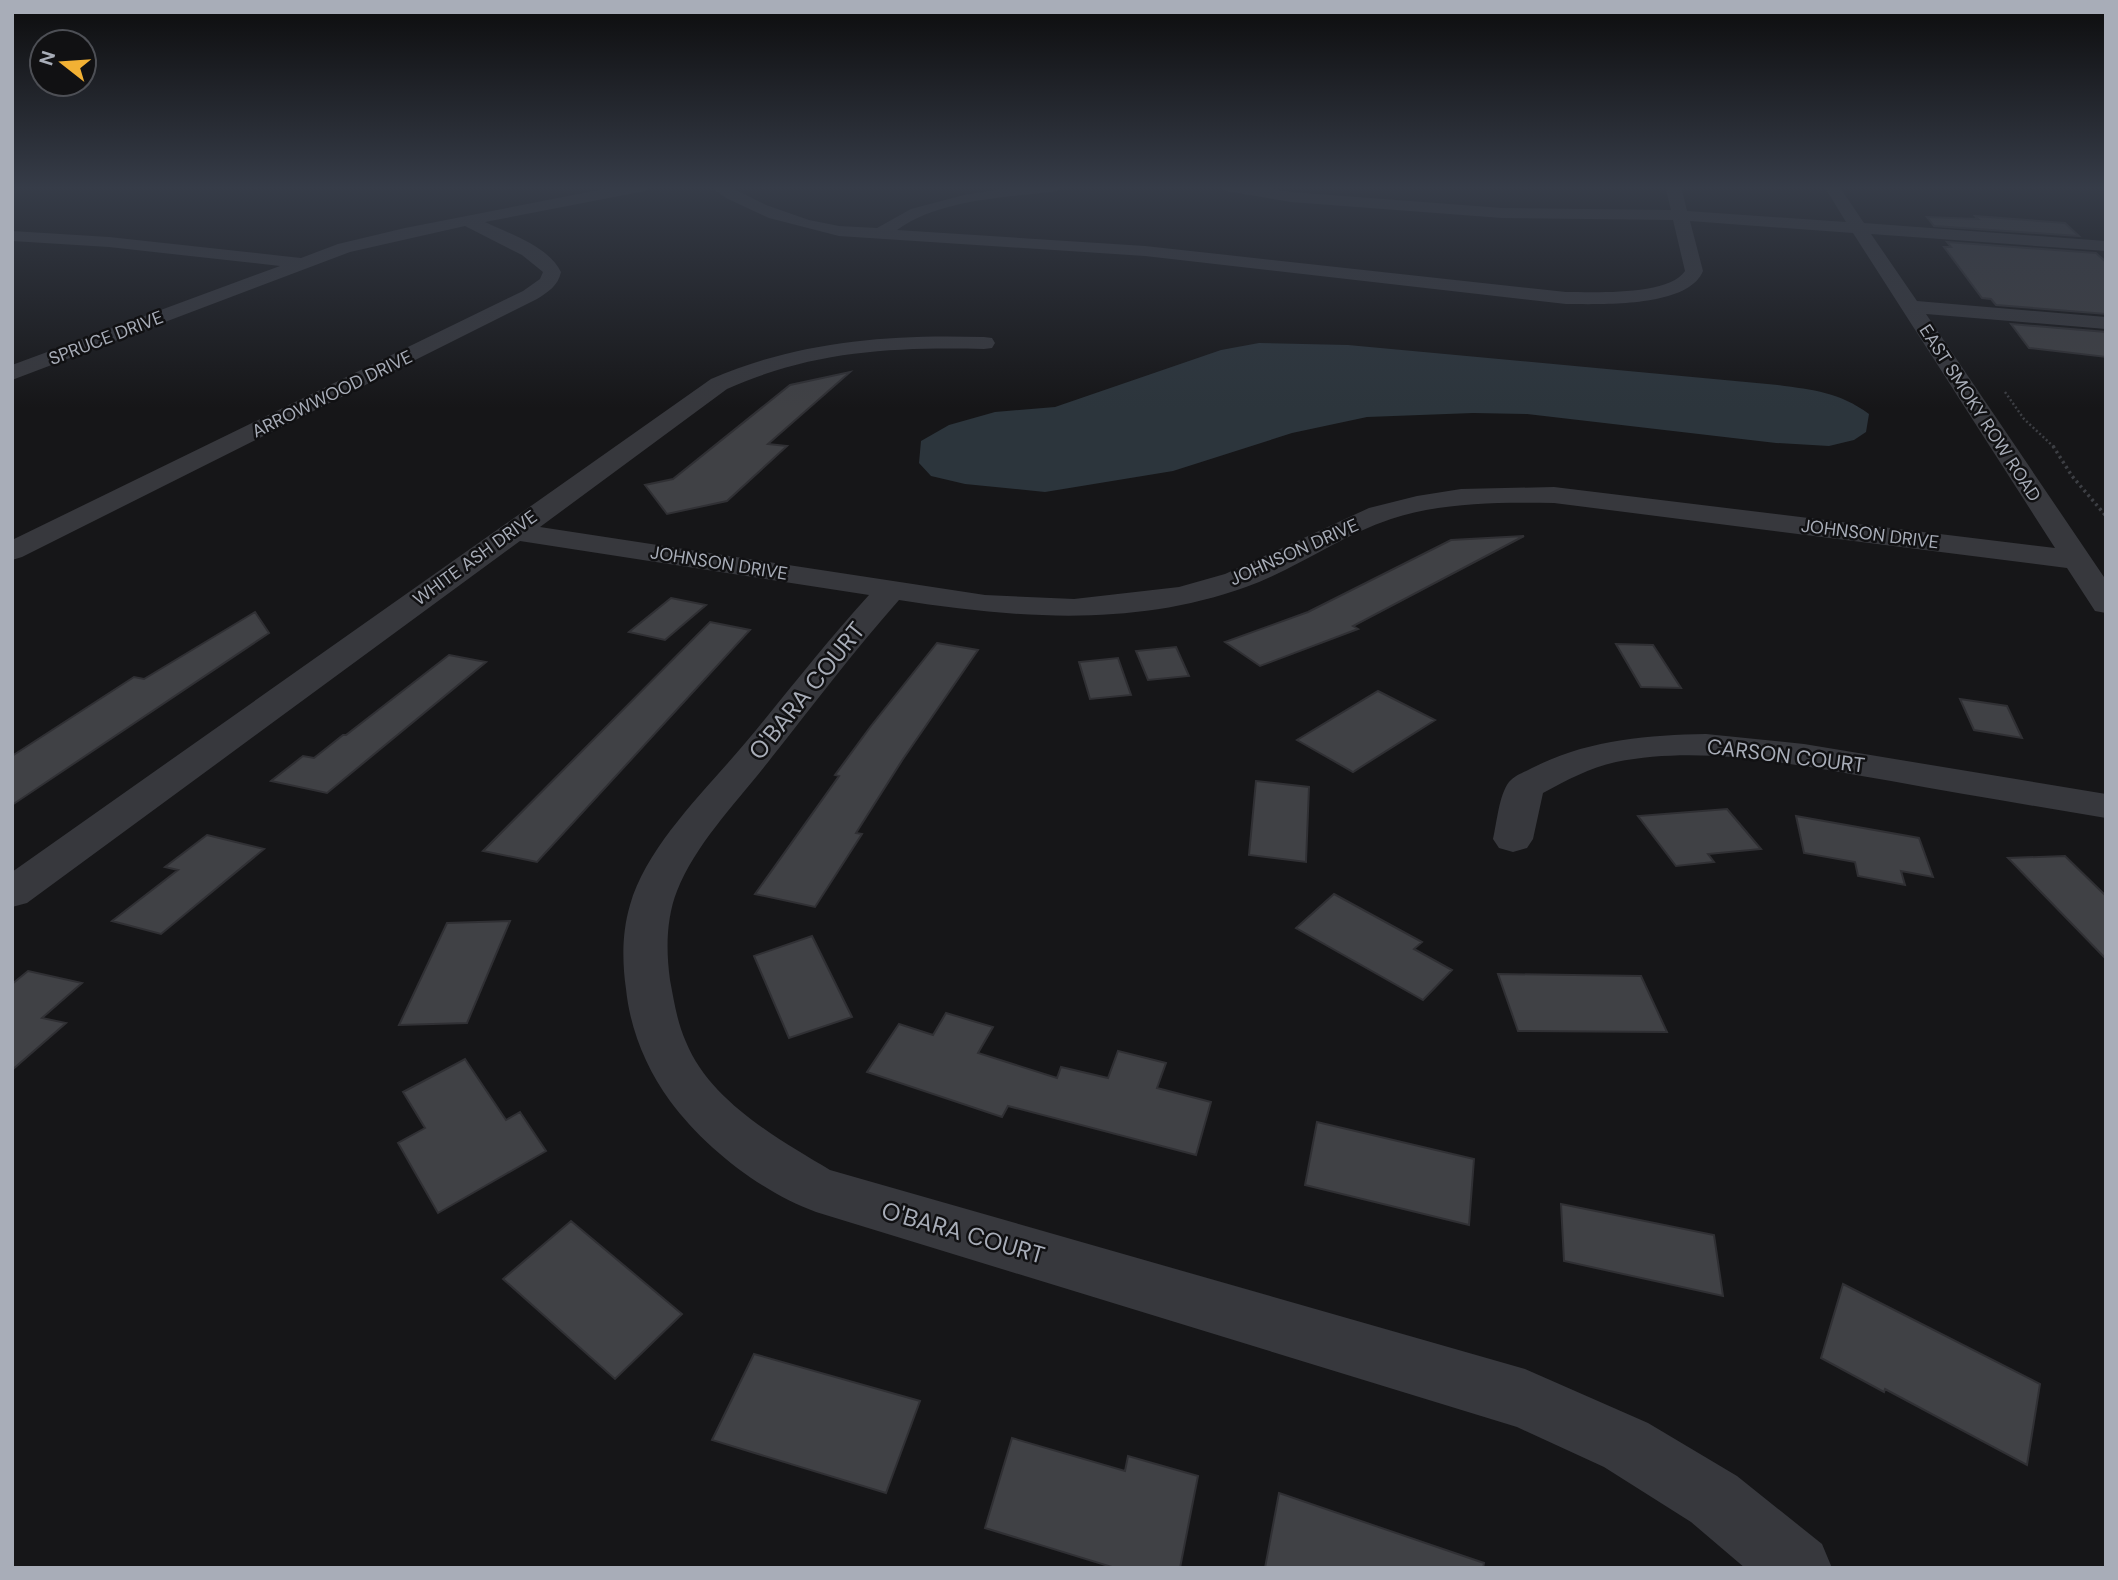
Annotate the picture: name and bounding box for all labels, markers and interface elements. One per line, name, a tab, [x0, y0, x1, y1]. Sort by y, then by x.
north arrow	[28, 28, 98, 98]
text: N	[33, 48, 61, 68]
street label: SPRUCE DRIVE	[45, 305, 167, 371]
street label: EAST SMOKY ROW ROAD	[1914, 320, 2046, 506]
street label: ARROWWOOD DRIVE	[248, 345, 416, 443]
street label: WHITE ASH DRIVE	[408, 505, 542, 611]
street label: JOHNSON DRIVE	[1226, 513, 1362, 591]
street label: JOHNSON DRIVE	[1800, 514, 1940, 554]
street label: JOHNSON DRIVE	[649, 540, 789, 586]
street label: O'BARA COURT	[742, 616, 872, 766]
street label: CARSON COURT	[1705, 732, 1867, 780]
street label: O'BARA COURT	[878, 1194, 1048, 1271]

